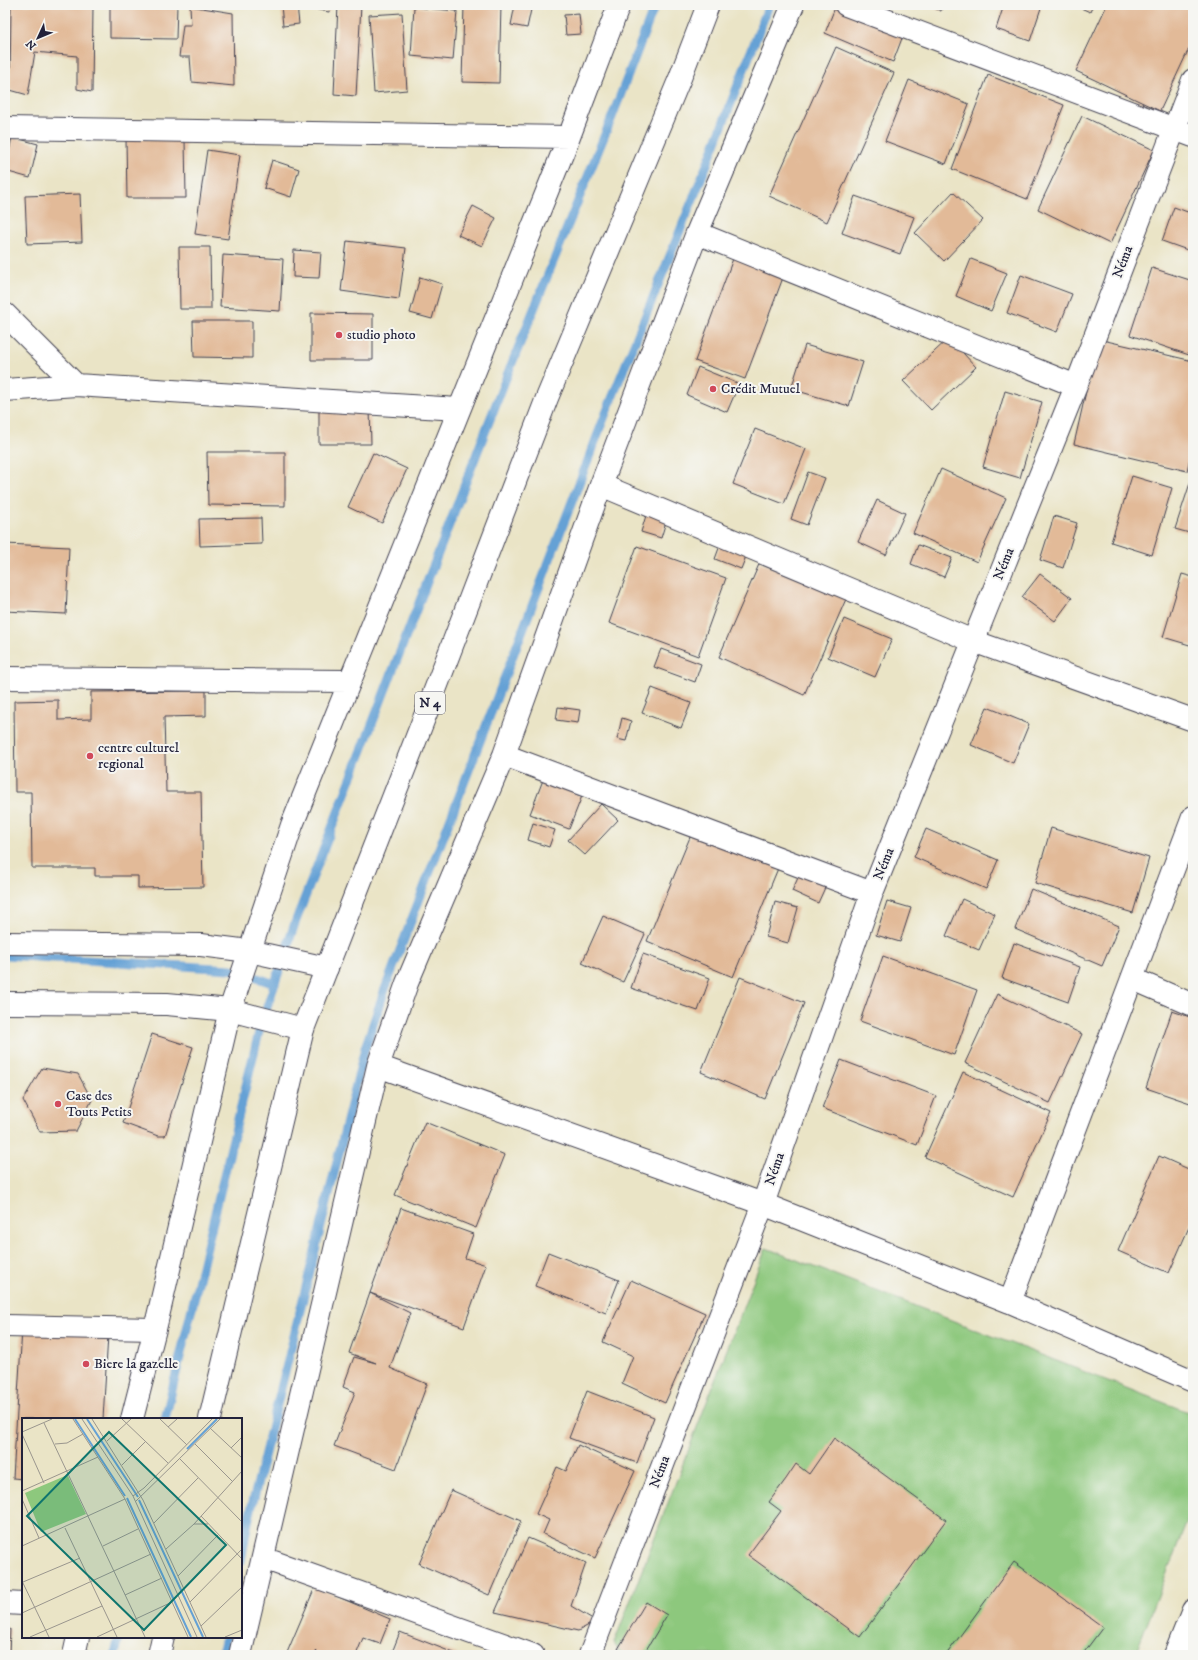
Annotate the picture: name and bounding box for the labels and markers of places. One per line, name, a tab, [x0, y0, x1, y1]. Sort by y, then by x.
place label: studio photo	[347, 326, 416, 344]
marker: studio photo	[334, 330, 344, 340]
place label: Crédit Mutuel	[721, 380, 801, 398]
marker: Crédit Mutuel	[708, 384, 718, 394]
place label: centre culturel regional	[98, 739, 180, 773]
marker: centre culturel regional	[85, 751, 95, 761]
place label: Case des Touts Petits	[66, 1087, 132, 1121]
marker: Case des Touts Petits	[53, 1099, 63, 1109]
place label: Biere la gazelle	[94, 1355, 178, 1373]
marker: Biere la gazelle	[81, 1359, 91, 1369]

